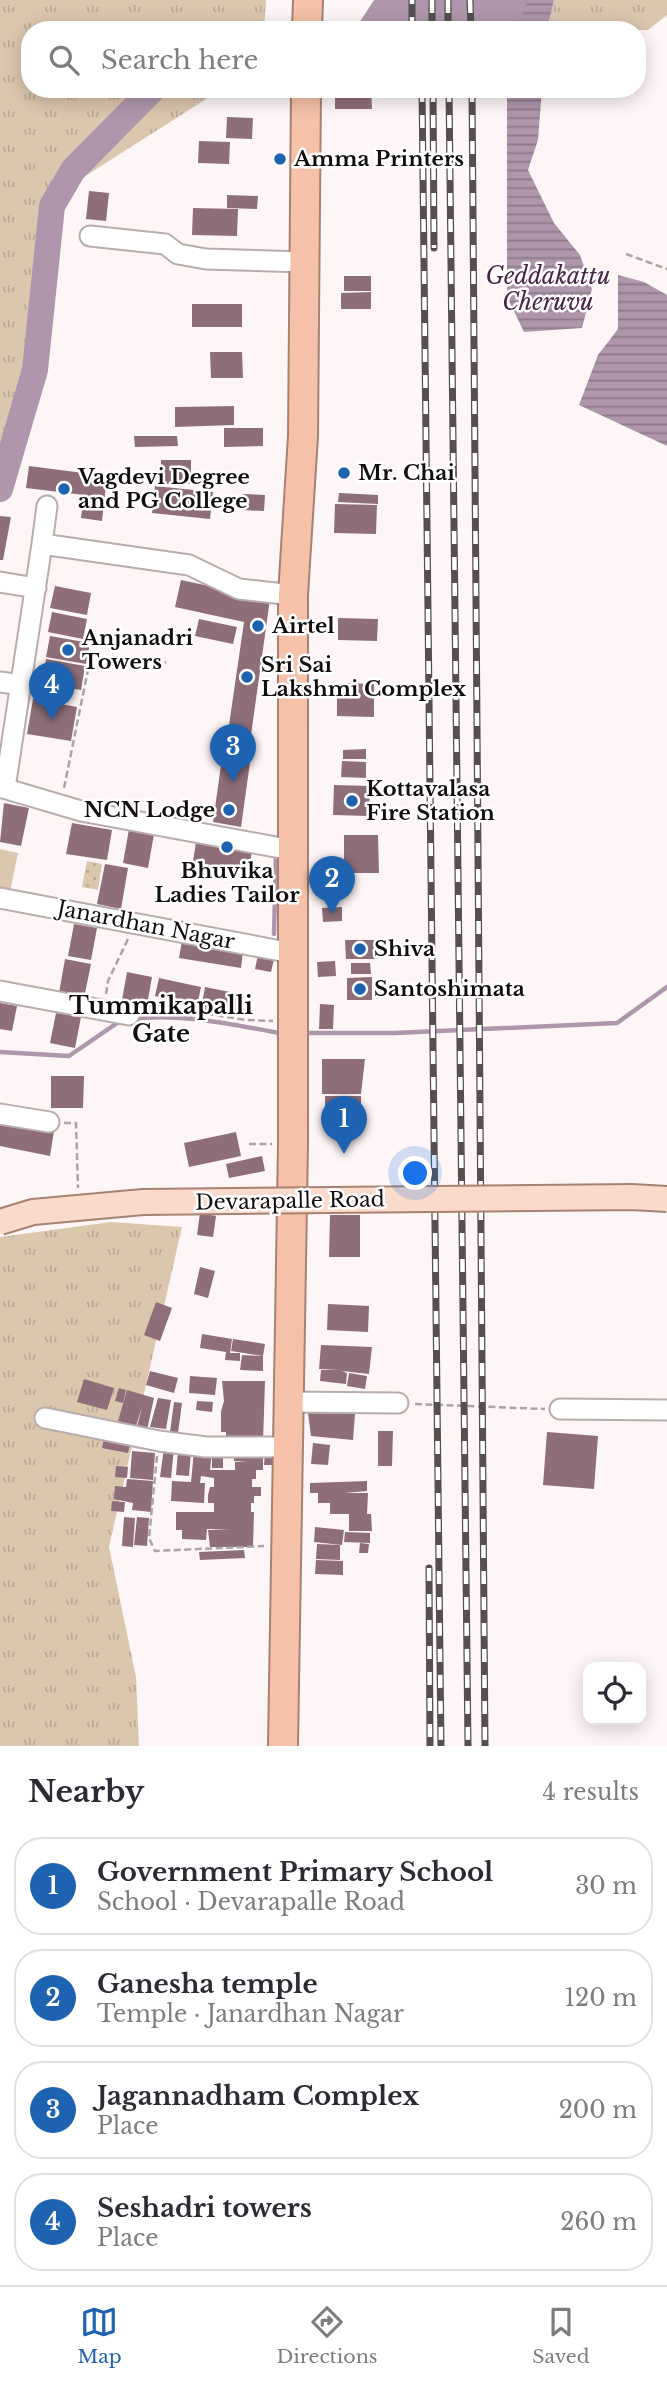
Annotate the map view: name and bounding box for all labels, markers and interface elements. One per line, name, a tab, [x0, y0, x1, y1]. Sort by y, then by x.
search box	[21, 21, 646, 98]
icon: search	[45, 41, 83, 79]
text: Search here	[101, 44, 258, 76]
place label: Amma Printers	[293, 146, 464, 172]
marker: Amma Printers	[272, 151, 288, 167]
water label: Geddakattu Cheruvu	[485, 262, 611, 316]
place label: Mr. Chai	[358, 460, 455, 486]
place label: Vagdevi Degree and PG College	[77, 464, 250, 514]
marker: Mr. Chai	[336, 465, 352, 481]
marker: Vagdevi Degree and PG College	[56, 481, 72, 497]
place label: Airtel	[271, 613, 335, 639]
marker: Airtel	[250, 618, 266, 634]
place label: Anjanadri Towers	[81, 625, 194, 675]
marker: Anjanadri Towers	[60, 642, 76, 658]
place label: Sri Sai Lakshmi Complex	[261, 652, 467, 702]
pin: 4	[29, 662, 75, 720]
marker: Sri Sai Lakshmi Complex	[239, 669, 255, 685]
pin: 3	[210, 724, 256, 782]
place label: Kottavalasa Fire Station	[366, 776, 495, 826]
marker: Kottavalasa Fire Station	[344, 793, 360, 809]
place label: NCN Lodge	[84, 797, 215, 823]
marker: NCN Lodge	[221, 802, 237, 818]
marker: Bhuvika Ladies Tailor	[219, 839, 235, 855]
pin: 2	[309, 856, 355, 914]
place label: Bhuvika Ladies Tailor	[154, 858, 300, 908]
street label: Janardhan Nagar	[52, 895, 237, 955]
place label: Shiva	[374, 936, 435, 962]
marker: Shiva	[352, 941, 368, 957]
place label: Santoshimata	[374, 976, 525, 1002]
marker: Santoshimata	[352, 981, 368, 997]
district label: Tummikapalli Gate	[69, 991, 253, 1048]
pin: 1	[321, 1096, 367, 1154]
your location	[398, 1156, 432, 1190]
street label: Devarapalle Road	[195, 1186, 385, 1216]
map controls	[583, 1662, 646, 1725]
button: locate	[583, 1662, 646, 1725]
text: Nearby	[28, 1773, 144, 1810]
text: 4 results	[543, 1778, 639, 1806]
text: Government Primary School	[97, 1856, 493, 1888]
text: 1	[48, 1872, 58, 1900]
text: 30 m	[575, 1872, 637, 1900]
text: School · Devarapalle Road	[97, 1888, 405, 1916]
text: Ganesha temple	[97, 1968, 318, 2000]
text: 2	[46, 1984, 60, 2012]
text: 120 m	[565, 1984, 637, 2012]
text: Temple · Janardhan Nagar	[97, 2000, 404, 2028]
text: Jagannadham Complex	[97, 2080, 419, 2112]
text: 3	[46, 2096, 60, 2124]
text: 200 m	[559, 2096, 637, 2124]
text: Place	[97, 2112, 159, 2140]
text: Seshadri towers	[97, 2192, 312, 2224]
text: 4	[45, 2208, 61, 2236]
text: 260 m	[560, 2208, 637, 2236]
text: Place	[97, 2224, 159, 2252]
tab: Map	[77, 2303, 122, 2368]
tab: Directions	[276, 2303, 377, 2368]
tab: Saved	[532, 2303, 590, 2368]

